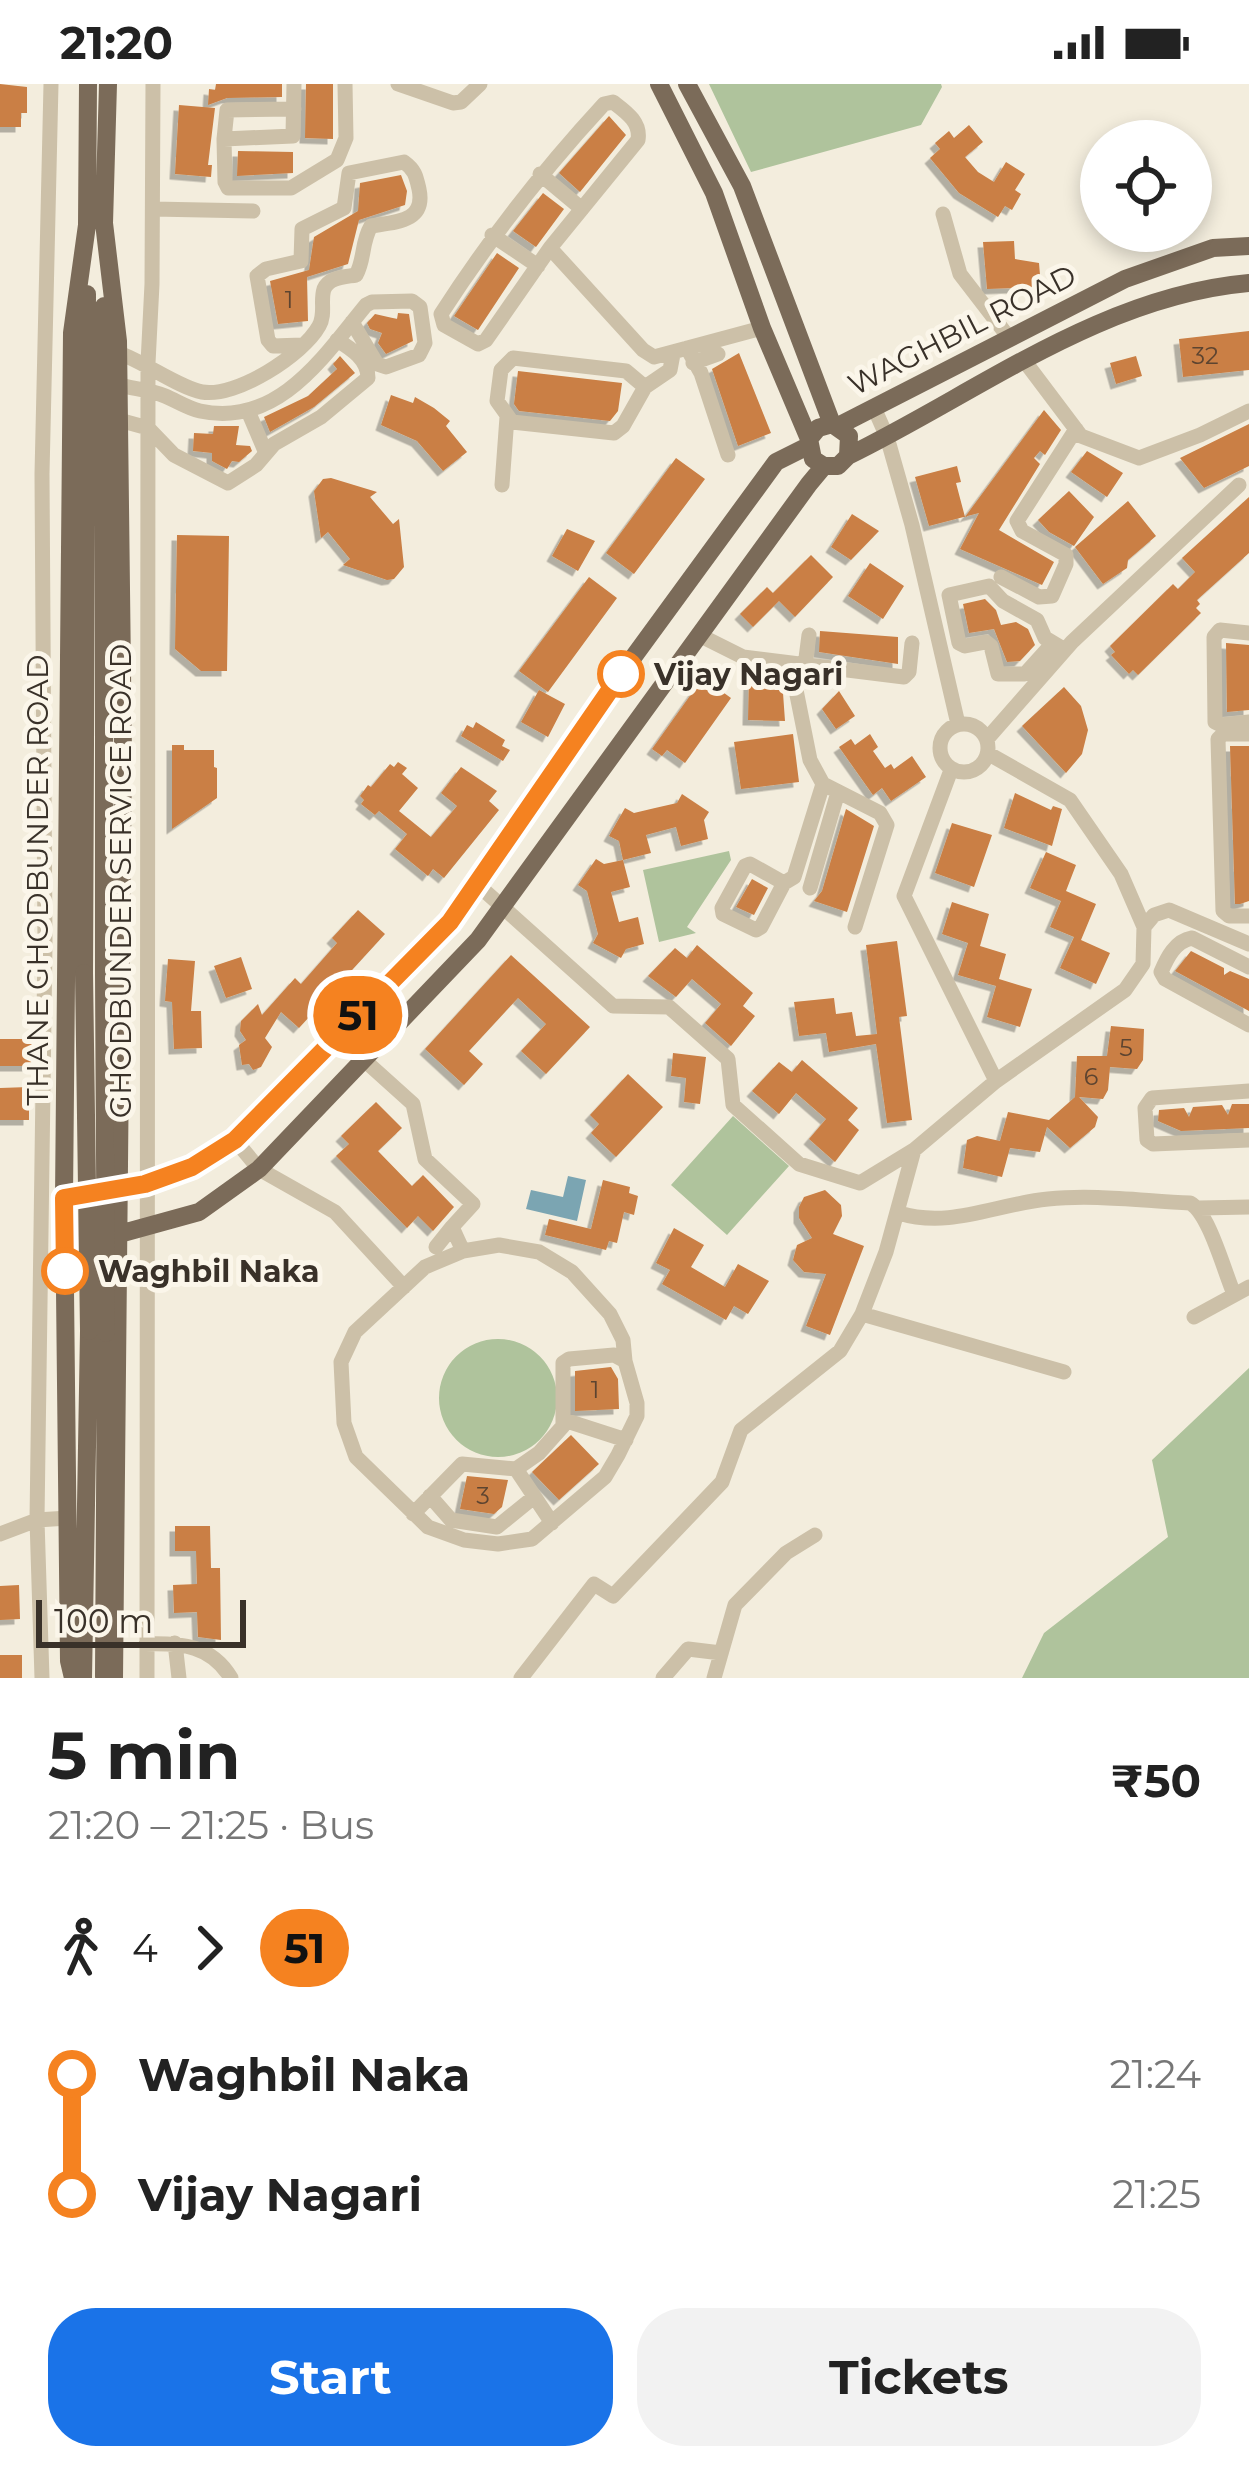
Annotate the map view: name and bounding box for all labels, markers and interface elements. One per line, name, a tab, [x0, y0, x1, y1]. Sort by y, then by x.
text: 21:20	[60, 15, 173, 70]
map controls	[1080, 120, 1212, 252]
button: locate	[1080, 120, 1212, 252]
street label: WAGHBIL ROAD	[842, 257, 1082, 403]
house number: 1	[285, 285, 293, 314]
house number: 32	[1191, 341, 1219, 370]
street label: GHODBUNDER SERVICE ROAD	[102, 644, 139, 1118]
marker: Vijay Nagari	[599, 652, 643, 696]
street label: THANE GHODBUNDER ROAD	[19, 655, 56, 1106]
place label: Vijay Nagari	[653, 656, 843, 693]
line badge: 51	[304, 976, 412, 1054]
text: 51	[337, 989, 379, 1041]
house number: 5	[1119, 1033, 1133, 1062]
house number: 6	[1084, 1062, 1098, 1091]
marker: Waghbil Naka	[43, 1249, 87, 1293]
place label: Waghbil Naka	[98, 1253, 319, 1290]
house number: 1	[591, 1375, 599, 1404]
house number: 3	[476, 1481, 490, 1510]
scale bar	[36, 1594, 246, 1647]
text: 100 m	[54, 1601, 153, 1641]
text: 5 min	[48, 1715, 241, 1796]
text: ₹50	[1111, 1753, 1201, 1808]
text: 21:20 – 21:25 · Bus	[48, 1801, 374, 1849]
icon: walk	[48, 1915, 114, 1981]
icon: forward	[176, 1915, 242, 1981]
text: 51	[284, 1922, 325, 1974]
text: 4	[132, 1924, 158, 1972]
text: Waghbil Naka	[138, 2047, 470, 2102]
text: 21:24	[1109, 2050, 1201, 2098]
text: Vijay Nagari	[138, 2167, 422, 2222]
text: 21:25	[1112, 2170, 1201, 2218]
button: Start	[48, 2308, 613, 2446]
button: Tickets	[637, 2308, 1201, 2446]

